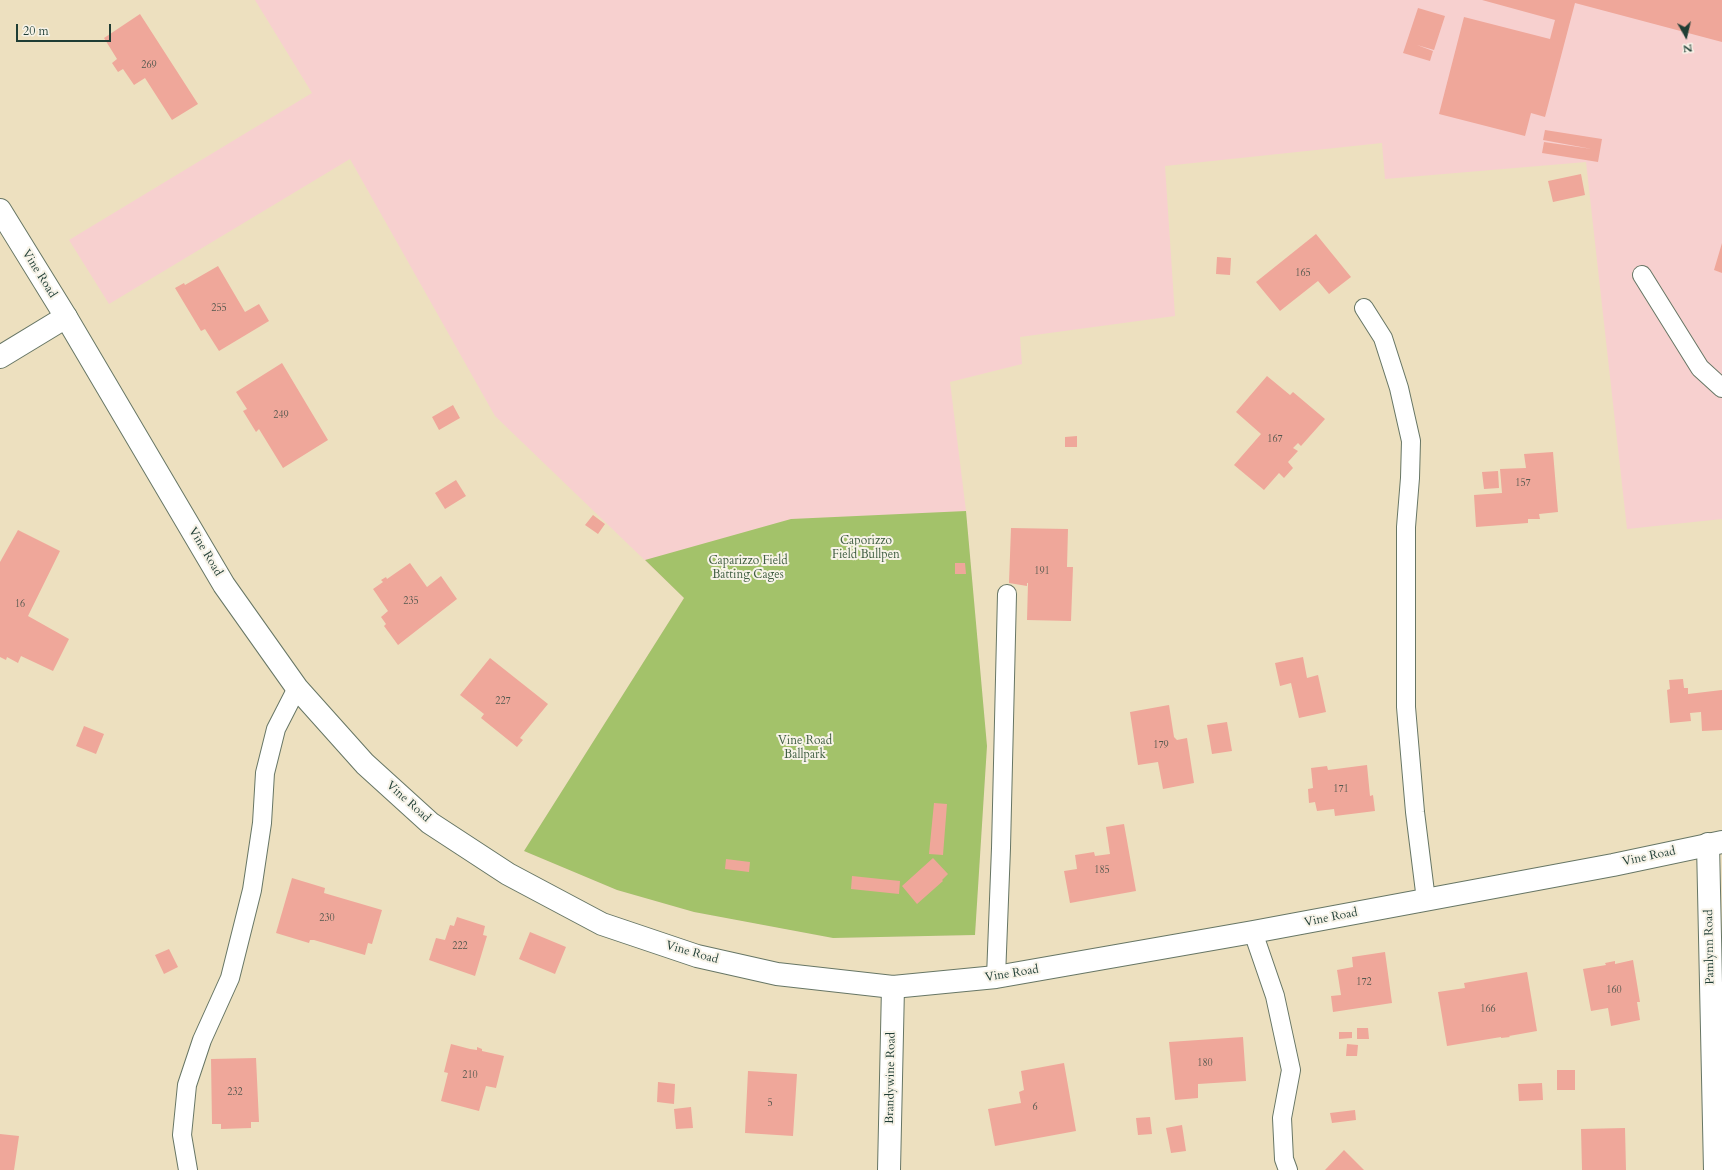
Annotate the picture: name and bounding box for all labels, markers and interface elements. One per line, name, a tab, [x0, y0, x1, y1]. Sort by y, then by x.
scale bar	[18, 16, 113, 42]
north arrow	[1666, 16, 1706, 56]
text: 20 m	[23, 23, 49, 39]
text: N	[1682, 40, 1694, 56]
house number: 269	[141, 60, 157, 72]
street label: Vine Road	[19, 247, 59, 301]
house number: 165	[1295, 268, 1311, 280]
house number: 255	[211, 303, 227, 315]
house number: 249	[273, 410, 289, 422]
house number: 167	[1267, 434, 1283, 446]
house number: 157	[1515, 478, 1531, 490]
street label: Vine Road	[185, 525, 225, 579]
park label: Caporizzo Field Bullpen	[832, 534, 900, 562]
park label: Caparizzo Field Batting Cages	[708, 554, 788, 582]
house number: 191	[1034, 566, 1050, 578]
house number: 235	[403, 596, 419, 608]
house number: 16	[15, 599, 25, 611]
house number: 227	[495, 696, 511, 708]
park label: Vine Road Ballpark	[778, 734, 832, 762]
house number: 179	[1153, 740, 1169, 752]
street label: Vine Road	[383, 779, 433, 825]
house number: 171	[1333, 784, 1349, 796]
street label: Vine Road	[1621, 844, 1677, 870]
house number: 185	[1094, 865, 1110, 877]
street label: Vine Road	[1303, 906, 1359, 930]
street label: Pamlynn Road	[1702, 909, 1718, 985]
house number: 230	[319, 913, 335, 925]
street label: Vine Road	[664, 939, 720, 967]
house number: 222	[452, 941, 468, 953]
street label: Vine Road	[984, 963, 1040, 985]
house number: 172	[1356, 977, 1372, 989]
house number: 160	[1606, 985, 1622, 997]
house number: 166	[1480, 1004, 1496, 1016]
street label: Brandywine Road	[883, 1032, 899, 1124]
house number: 180	[1197, 1058, 1213, 1070]
house number: 210	[462, 1070, 478, 1082]
house number: 232	[227, 1087, 243, 1099]
house number: 5	[767, 1098, 773, 1110]
house number: 6	[1032, 1102, 1038, 1114]

